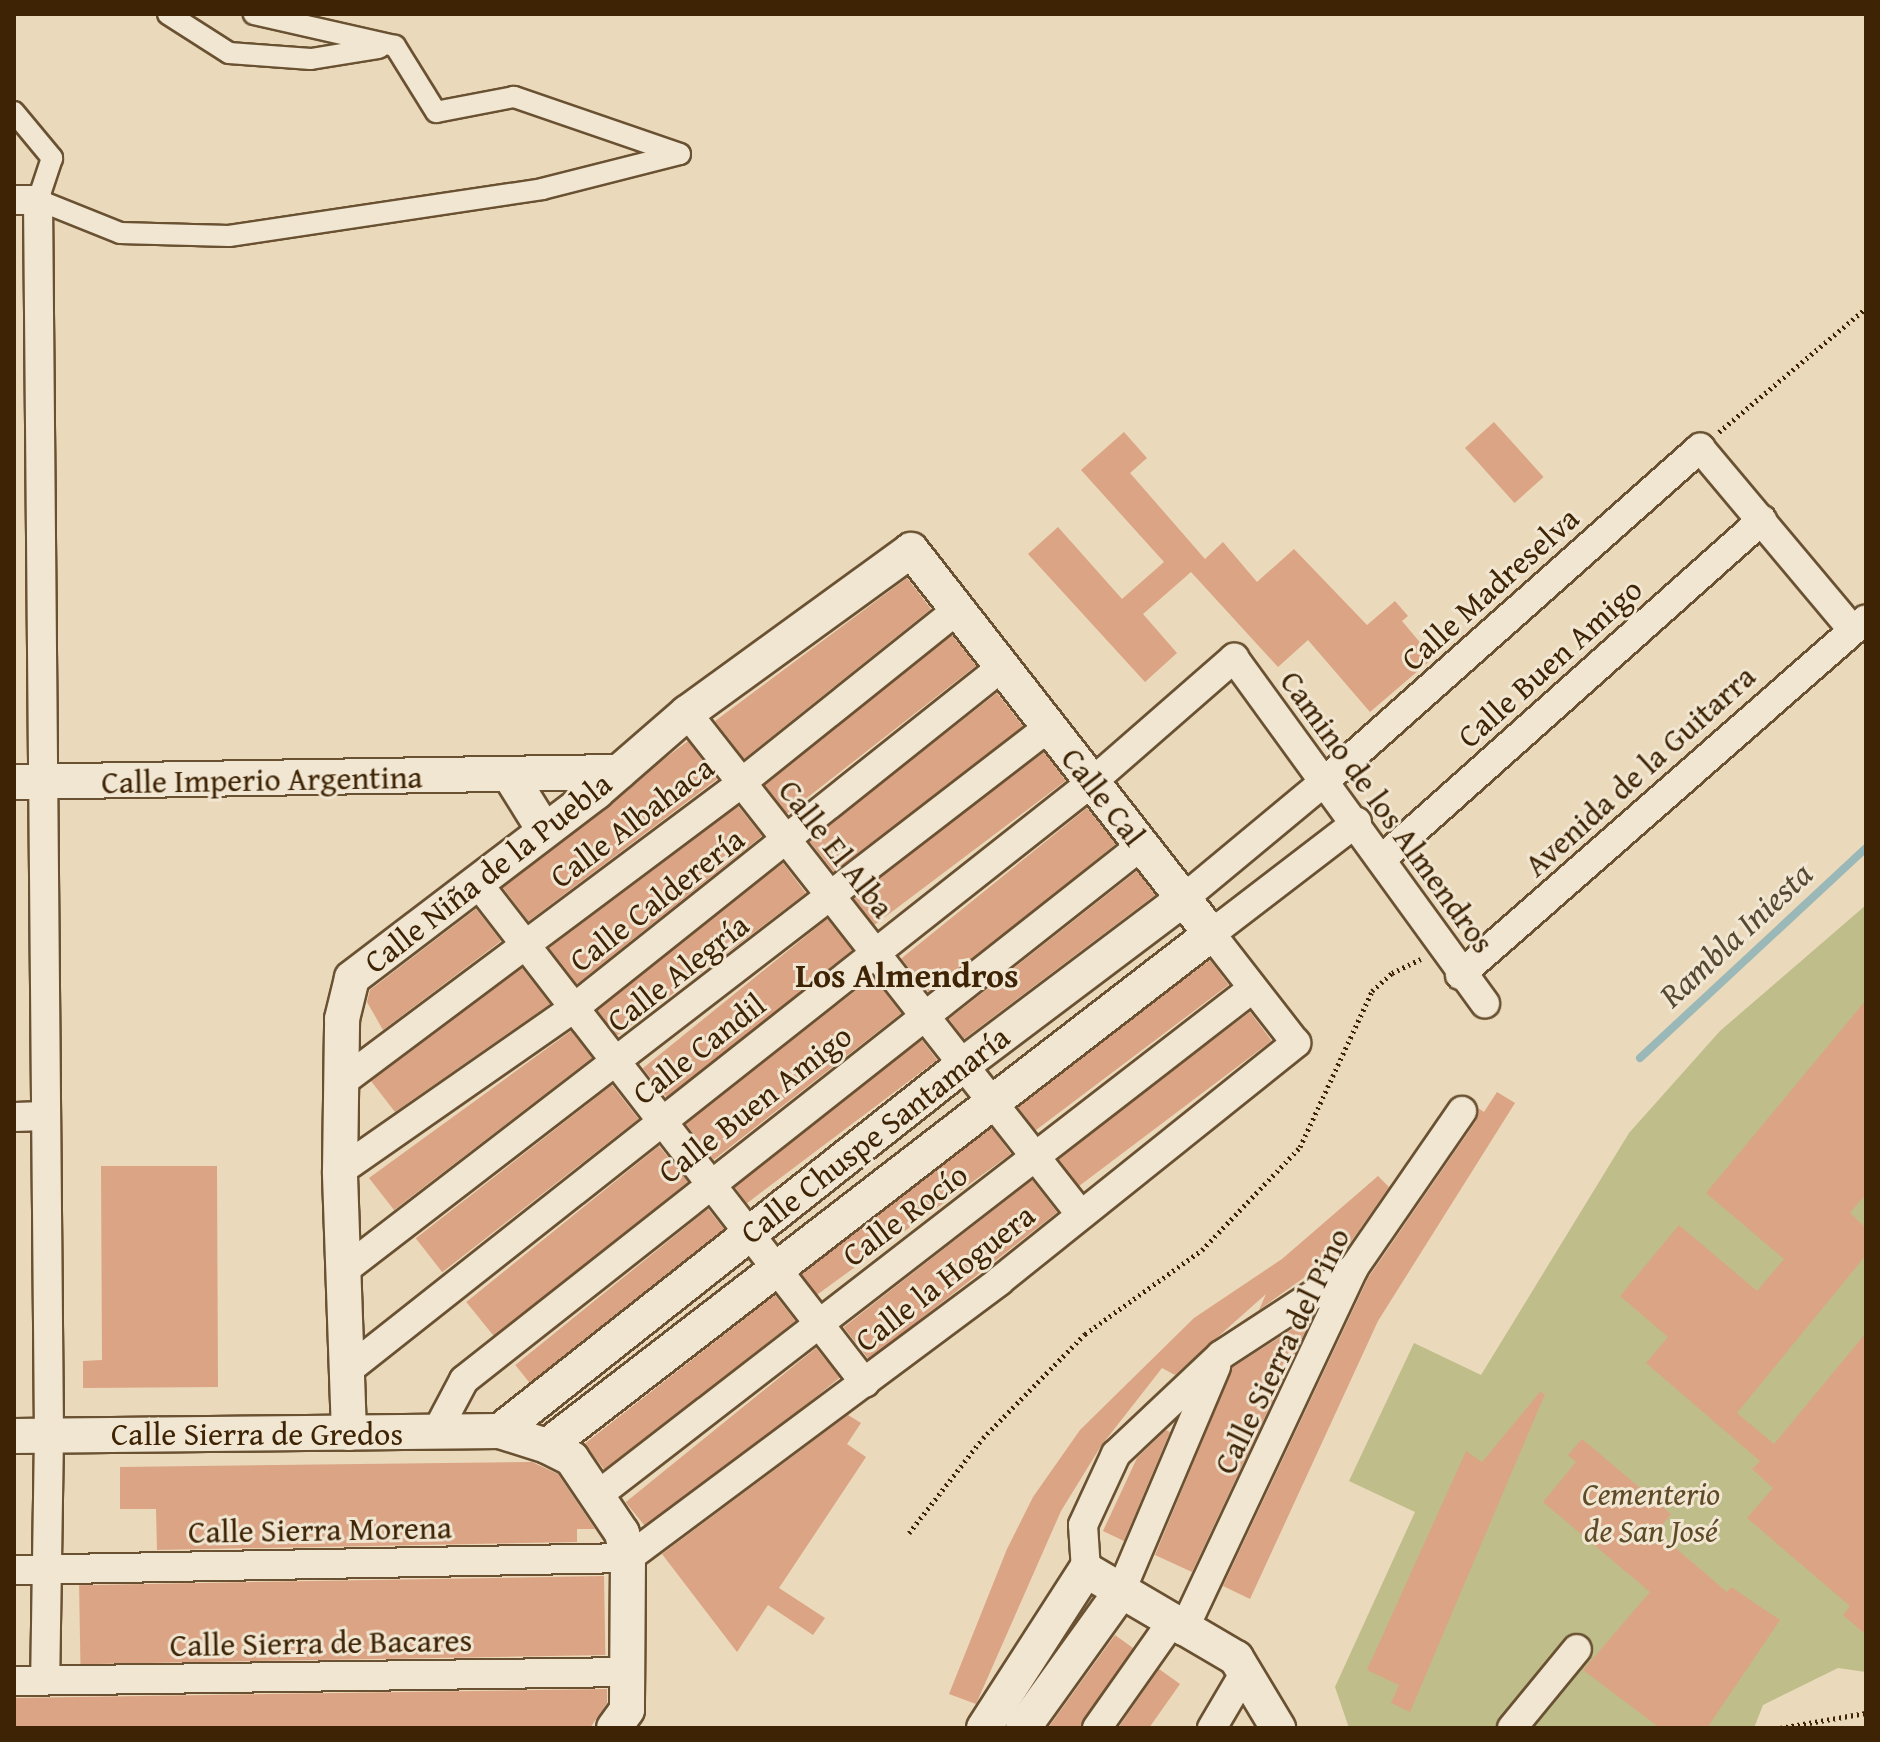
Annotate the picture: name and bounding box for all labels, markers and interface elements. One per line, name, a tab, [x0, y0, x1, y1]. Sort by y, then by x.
street label: Calle Madreselva	[1393, 499, 1587, 679]
street label: Calle Buen Amigo	[1450, 570, 1650, 756]
street label: Avenida de la Guitarra	[1517, 657, 1763, 885]
street label: Camino de los Almendros	[1272, 663, 1502, 961]
street label: Calle Cal	[1053, 740, 1153, 854]
street label: Calle Albahaca	[543, 748, 721, 896]
street label: Calle Imperio Argentina	[101, 758, 423, 802]
street label: Calle Niña de la Puebla	[357, 765, 619, 981]
street label: Calle El Alba	[770, 772, 902, 926]
street label: Calle Calderería	[562, 820, 752, 980]
water label: Rambla Iniesta	[1650, 853, 1820, 1015]
street label: Calle Alegría	[600, 906, 756, 1040]
district label: Los Almendros	[795, 955, 1019, 995]
street label: Calle Candil	[625, 985, 773, 1113]
street label: Calle Buen Amigo	[651, 1017, 859, 1191]
street label: Calle Chuspe Santamaría	[733, 1018, 1017, 1252]
street label: Calle Rocío	[835, 1155, 975, 1275]
street label: Calle la Hoguera	[847, 1196, 1043, 1360]
street label: Calle Sierra del Pino	[1206, 1222, 1358, 1480]
street label: Calle Sierra de Gredos	[111, 1415, 403, 1453]
park label: Cementerio de San José	[1582, 1476, 1720, 1551]
street label: Calle Sierra Morena	[188, 1509, 452, 1551]
street label: Calle Sierra de Bacares	[169, 1621, 473, 1665]

